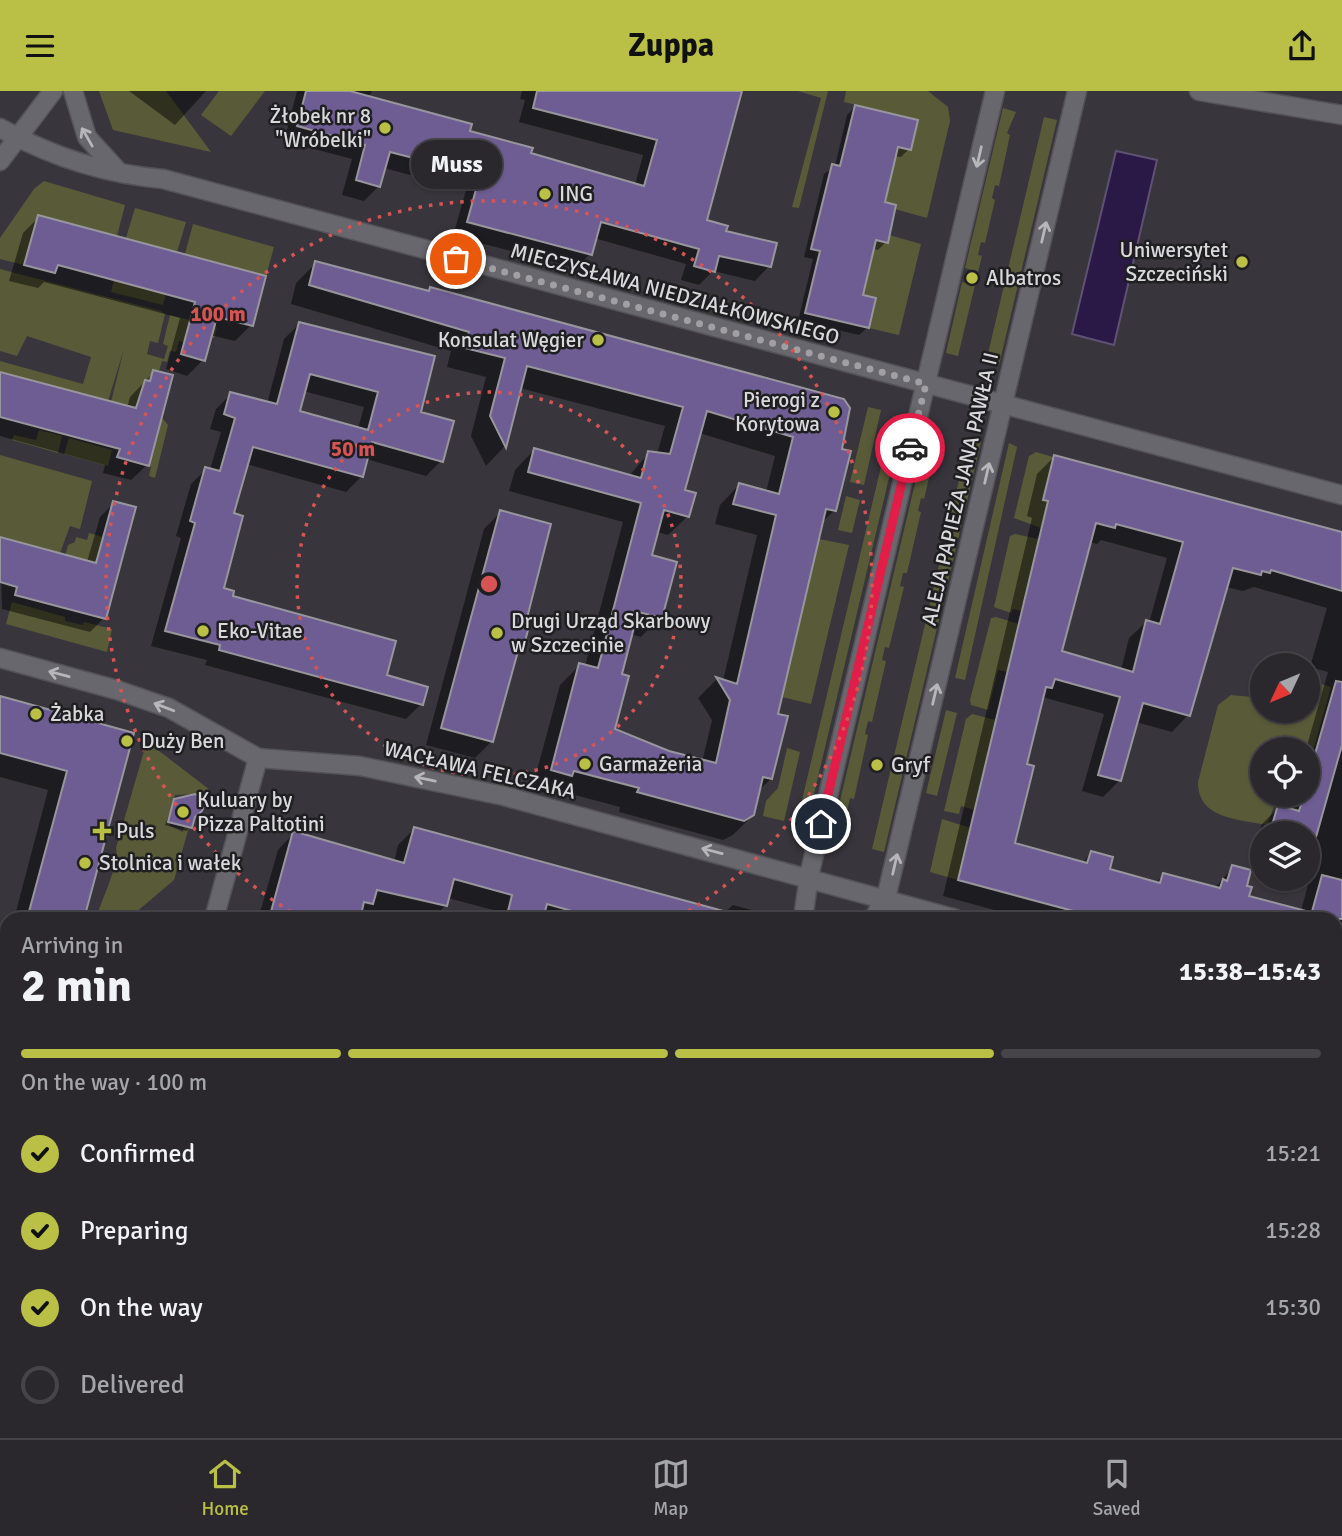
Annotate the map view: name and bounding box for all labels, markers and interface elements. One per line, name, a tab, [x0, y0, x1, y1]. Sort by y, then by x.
text: Zuppa	[628, 26, 714, 65]
icon: menu	[21, 27, 59, 65]
icon: share	[1283, 27, 1321, 65]
place label: Żłobek nr 8 "Wróbelki"	[269, 103, 371, 153]
marker: Żłobek nr 8 "Wróbelki"	[377, 120, 393, 136]
one-way arrow	[80, 127, 94, 147]
callout: Muss	[410, 140, 502, 189]
one-way arrow	[972, 145, 985, 168]
text: Muss	[430, 150, 483, 179]
place label: ING	[559, 181, 593, 207]
marker: ING	[537, 186, 553, 202]
one-way arrow	[1038, 221, 1051, 243]
pin	[426, 229, 486, 289]
place label: Uniwersytet Szczeciński	[1120, 237, 1228, 287]
street label: MIECZYSŁAWA NIEDZIAŁKOWSKIEGO	[508, 238, 842, 350]
icon: bag	[437, 240, 475, 278]
marker: Uniwersytet Szczeciński	[1234, 254, 1250, 270]
place label: Albatros	[986, 265, 1061, 291]
marker: Albatros	[964, 270, 980, 286]
text: 100 m	[190, 301, 246, 327]
place label: Konsulat Węgier	[438, 327, 584, 353]
marker: Konsulat Węgier	[590, 332, 606, 348]
street label: ALEJA PAPIEŻA JANA PAWŁA II	[916, 350, 1004, 628]
place label: Pierogi z Korytowa	[735, 387, 820, 437]
marker: Pierogi z Korytowa	[826, 404, 842, 420]
courier	[875, 413, 945, 483]
icon: car	[891, 429, 929, 467]
text: 50 m	[331, 436, 375, 462]
one-way arrow	[982, 462, 995, 484]
centre of rings	[477, 572, 501, 596]
place label: Drugi Urząd Skarbowy w Szczecinie	[511, 608, 710, 658]
place label: Eko-Vitae	[217, 618, 303, 644]
marker: Eko-Vitae	[195, 623, 211, 639]
marker: Drugi Urząd Skarbowy w Szczecinie	[489, 625, 505, 641]
north arrow	[1250, 653, 1320, 723]
map controls	[1250, 653, 1320, 891]
one-way arrow	[48, 667, 70, 680]
one-way arrow	[929, 683, 942, 706]
one-way arrow	[154, 700, 175, 712]
place label: Żabka	[50, 701, 104, 727]
marker: Żabka	[28, 706, 44, 722]
place label: Duży Ben	[141, 728, 225, 754]
marker: Duży Ben	[119, 733, 135, 749]
street label: WACŁAWA FELCZAKA	[381, 735, 579, 805]
button: locate	[1250, 737, 1320, 807]
place label: Garmażeria	[599, 751, 702, 777]
place label: Gryf	[891, 752, 931, 778]
marker: Garmażeria	[577, 756, 593, 772]
marker: Gryf	[869, 757, 885, 773]
one-way arrow	[414, 772, 437, 786]
place label: Kuluary by Pizza Paltotini	[197, 787, 325, 837]
pin	[791, 794, 851, 854]
marker: Kuluary by Pizza Paltotini	[175, 804, 191, 820]
icon: home	[802, 805, 840, 843]
place label: Puls	[116, 818, 154, 844]
button: layers	[1250, 821, 1320, 891]
marker: Puls	[94, 823, 110, 839]
one-way arrow	[701, 844, 724, 857]
place label: Stolnica i wałek	[99, 850, 242, 876]
one-way arrow	[888, 853, 902, 876]
marker: Stolnica i wałek	[77, 855, 93, 871]
text: Arriving in	[21, 931, 123, 960]
text: 15:38–15:43	[1179, 956, 1321, 988]
text: 2 min	[21, 958, 132, 1014]
text: On the way · 100 m	[21, 1068, 207, 1097]
icon: check	[21, 1135, 59, 1173]
text: Confirmed	[80, 1138, 195, 1170]
text: 15:21	[1265, 1139, 1321, 1168]
icon: check	[21, 1212, 59, 1250]
text: Preparing	[80, 1215, 188, 1247]
text: 15:28	[1265, 1216, 1321, 1245]
icon: check	[21, 1289, 59, 1327]
text: On the way	[80, 1292, 203, 1324]
text: 15:30	[1265, 1293, 1321, 1322]
text: Delivered	[80, 1369, 185, 1401]
tab: Home	[201, 1455, 249, 1521]
tab: Map	[652, 1455, 690, 1521]
tab: Saved	[1093, 1455, 1141, 1521]

